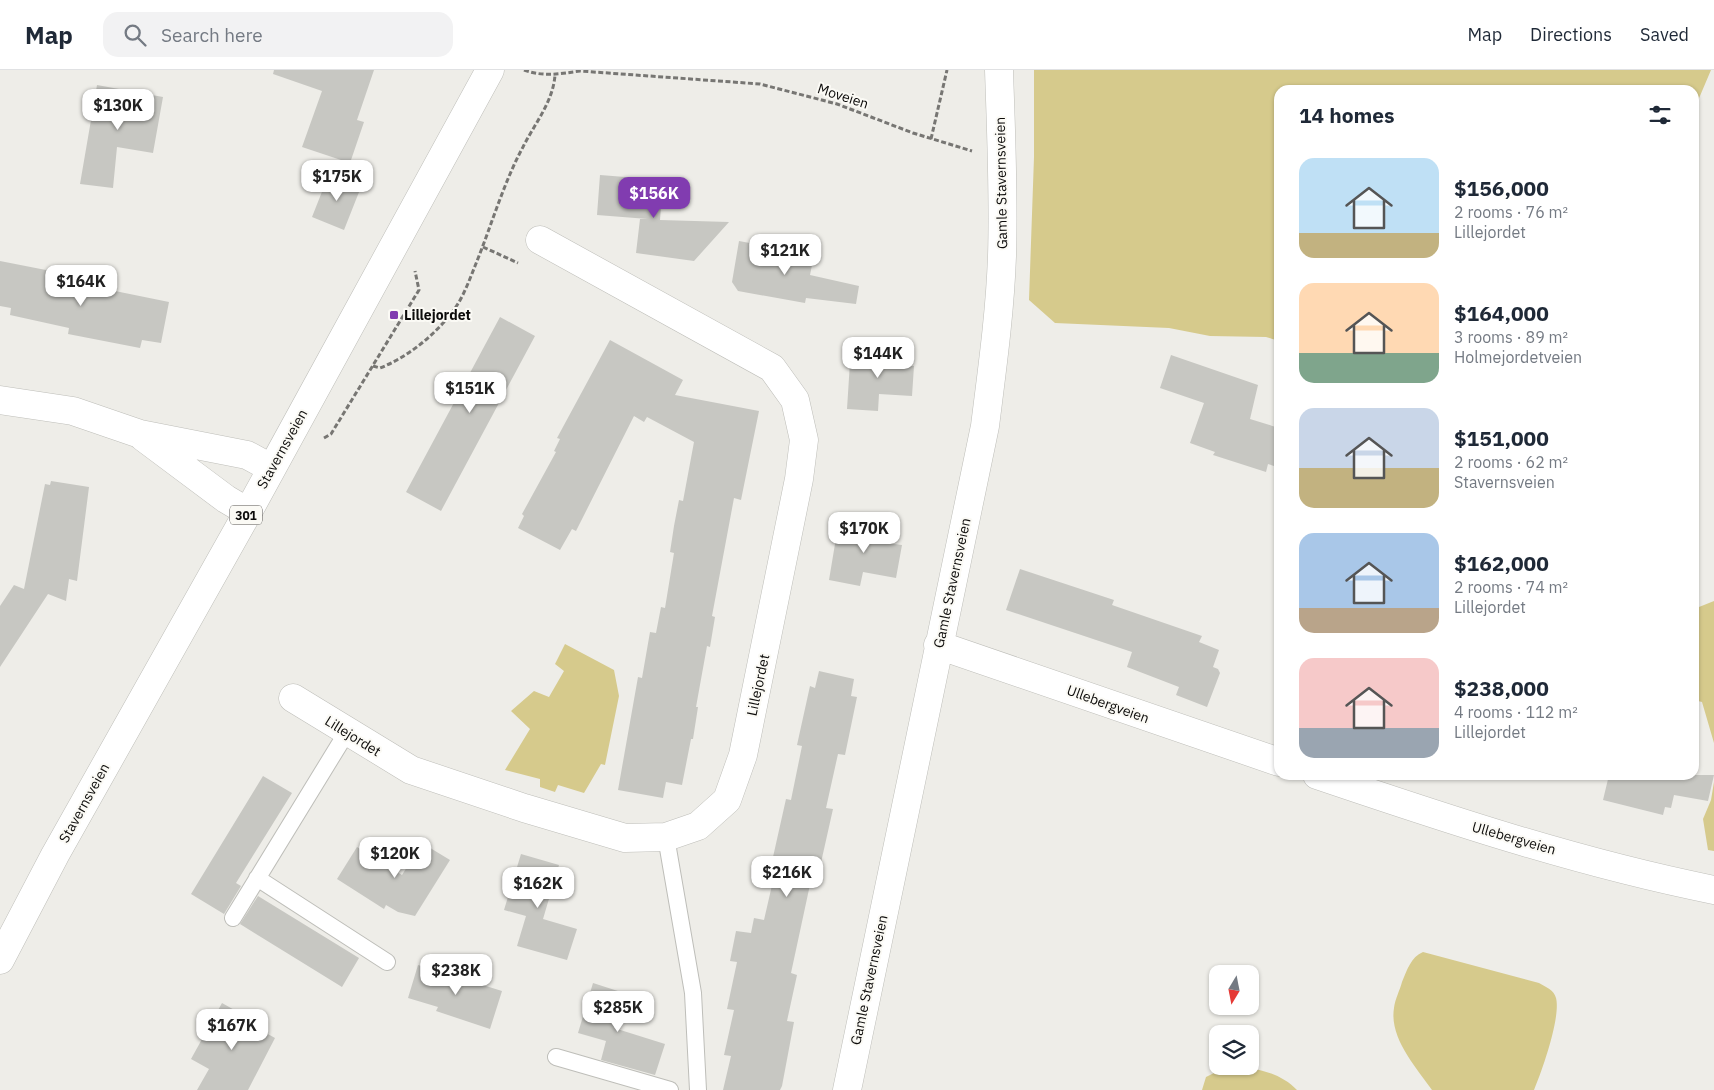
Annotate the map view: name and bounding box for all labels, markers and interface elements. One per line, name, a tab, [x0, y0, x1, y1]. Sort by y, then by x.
search box	[103, 12, 453, 57]
text: Map	[25, 19, 73, 51]
icon: search	[121, 21, 149, 49]
text: Search here	[161, 23, 263, 47]
text: Map	[1467, 23, 1502, 46]
text: Directions	[1530, 23, 1612, 46]
text: Saved	[1640, 23, 1689, 46]
street label: Moveien	[815, 79, 871, 113]
pin: $130K	[83, 88, 153, 131]
text: $130K	[93, 95, 143, 115]
text: 14 homes	[1299, 101, 1395, 129]
icon: filters	[1646, 101, 1674, 129]
street label: Gamle Stavernsveien	[991, 117, 1011, 249]
pin: $175K	[302, 160, 372, 202]
text: $175K	[312, 166, 362, 186]
text: $156,000	[1454, 174, 1549, 202]
pin: $156K	[619, 176, 689, 219]
icon: home	[1339, 178, 1399, 238]
text: $156K	[629, 183, 679, 203]
text: 2 rooms · 76 m²	[1454, 202, 1568, 222]
text: Lillejordet	[1454, 222, 1526, 242]
pin: $121K	[750, 234, 820, 276]
text: $121K	[760, 240, 810, 260]
pin: $164K	[46, 264, 116, 307]
text: $164K	[56, 271, 106, 291]
text: $164,000	[1454, 299, 1549, 327]
icon: home	[1339, 303, 1399, 363]
place label: Lillejordet	[404, 306, 471, 324]
marker: Lillejordet	[388, 309, 400, 321]
text: 3 rooms · 89 m²	[1454, 327, 1568, 347]
pin: $144K	[843, 336, 913, 379]
text: $144K	[853, 343, 903, 363]
text: Holmejordetveien	[1454, 347, 1582, 367]
pin: $151K	[435, 372, 505, 414]
text: $151K	[445, 378, 495, 398]
street label: Stavernsveien	[253, 406, 311, 492]
text: $151,000	[1454, 424, 1549, 452]
icon: home	[1339, 428, 1399, 488]
text: 2 rooms · 62 m²	[1454, 452, 1568, 472]
text: Stavernsveien	[1454, 472, 1555, 492]
road number: 301	[230, 506, 262, 524]
pin: $170K	[829, 512, 899, 554]
street label: Gamle Stavernsveien	[929, 516, 975, 650]
text: $170K	[839, 518, 889, 538]
text: $162,000	[1454, 549, 1549, 577]
icon: home	[1339, 553, 1399, 613]
text: 2 rooms · 74 m²	[1454, 577, 1568, 597]
text: Lillejordet	[1454, 597, 1526, 617]
street label: Lillejordet	[743, 652, 773, 718]
text: $238,000	[1454, 674, 1549, 702]
icon: home	[1339, 678, 1399, 738]
street label: Ullebergveien	[1064, 681, 1152, 727]
text: 4 rooms · 112 m²	[1454, 702, 1578, 722]
street label: Lillejordet	[322, 712, 384, 760]
text: Lillejordet	[1454, 722, 1526, 742]
street label: Stavernsveien	[55, 760, 113, 846]
street label: Ullebergveien	[1470, 817, 1558, 859]
pin: $120K	[360, 836, 430, 879]
text: $120K	[370, 843, 420, 863]
pin: $216K	[752, 856, 822, 898]
text: $216K	[762, 862, 812, 882]
pin: $162K	[503, 866, 573, 909]
text: $162K	[513, 873, 563, 893]
street label: Gamle Stavernsveien	[846, 913, 892, 1047]
pin: $238K	[421, 954, 491, 996]
text: $238K	[431, 960, 481, 980]
north arrow	[1209, 965, 1259, 1015]
map controls	[1209, 965, 1259, 1075]
pin: $285K	[583, 990, 653, 1033]
text: $285K	[593, 997, 643, 1017]
pin: $167K	[197, 1008, 267, 1051]
text: $167K	[207, 1015, 257, 1035]
button: layers	[1209, 1025, 1259, 1075]

